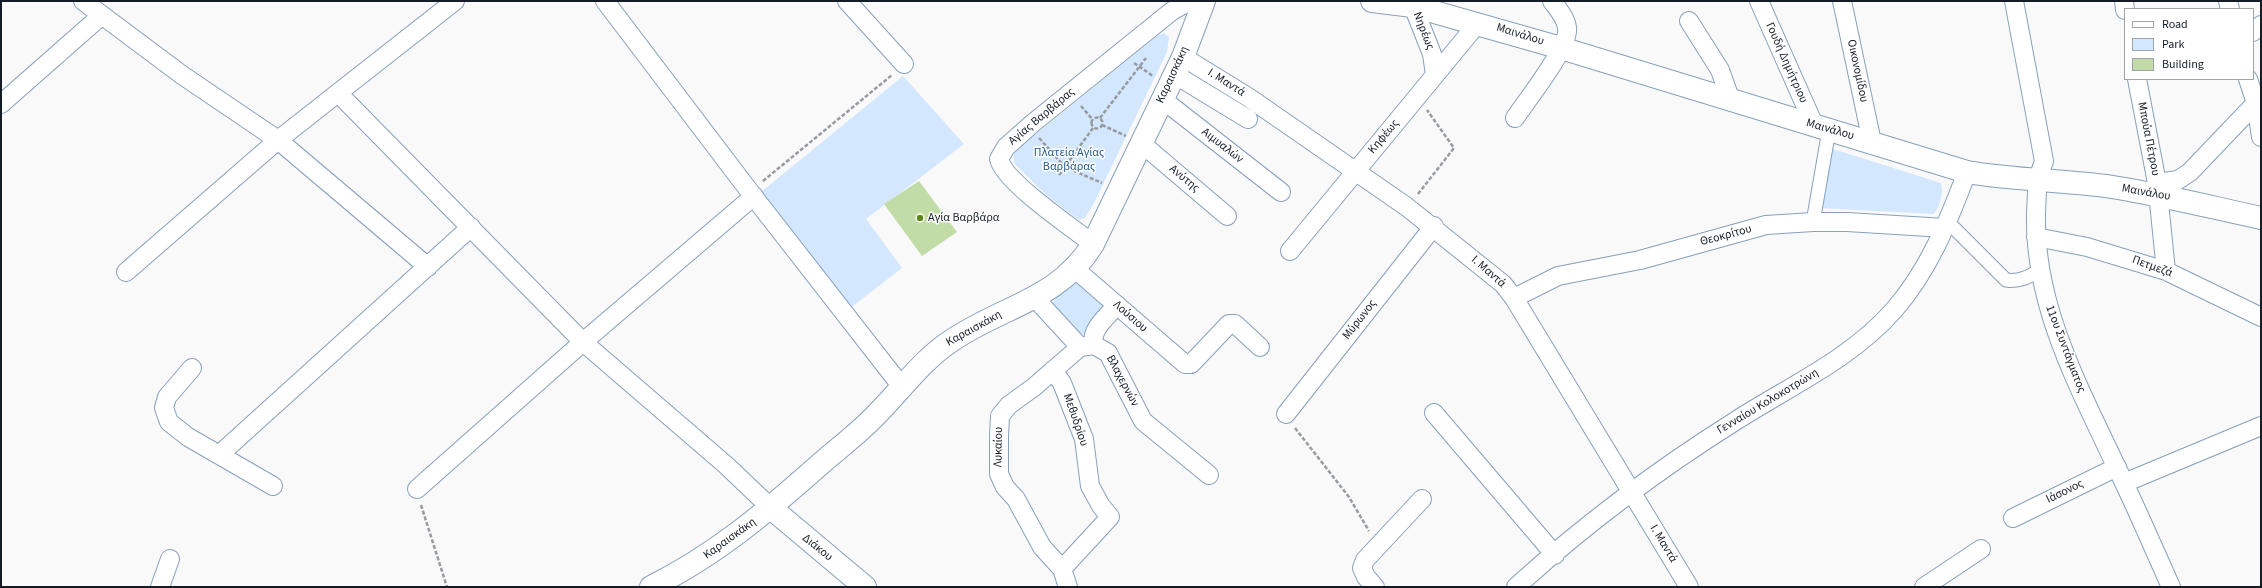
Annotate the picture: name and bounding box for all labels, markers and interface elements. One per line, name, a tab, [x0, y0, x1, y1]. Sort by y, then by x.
legend	[2124, 8, 2254, 80]
street label: Νηρέως	[1409, 10, 1437, 52]
text: Road	[2162, 16, 2188, 33]
street label: Γουδή Δημήτριου	[1762, 20, 1810, 106]
street label: Μαινάλου	[1494, 21, 1546, 49]
text: Park	[2162, 36, 2184, 53]
street label: Οικονομίδου	[1843, 38, 1871, 104]
street label: Καραισκάκη	[1154, 44, 1192, 106]
text: Building	[2162, 56, 2204, 73]
street label: Ι. Μαντά	[1205, 66, 1247, 100]
street label: Αγίας Βαρβάρας	[1006, 85, 1078, 149]
street label: Μπούα Πέτρου	[2134, 101, 2162, 177]
street label: Μαινάλου	[1804, 116, 1856, 144]
street label: Κηφέως	[1365, 117, 1403, 157]
street label: Αιμυαλών	[1198, 125, 1246, 167]
park label: Πλατεία Αγίας Βαρβάρας	[1034, 146, 1104, 174]
street label: Ανύτης	[1166, 162, 1202, 196]
street label: Μαινάλου	[2120, 182, 2172, 204]
place label: Αγία Βαρβάρα	[928, 211, 1000, 225]
marker: Αγία Βαρβάρα	[915, 213, 925, 223]
street label: Θεοκρίτου	[1699, 222, 1753, 250]
street label: Ι. Μαντά	[1468, 253, 1508, 291]
street label: Πετμεζά	[2130, 253, 2174, 281]
street label: Μύρωνος	[1340, 297, 1380, 343]
street label: Λούσιου	[1110, 298, 1150, 336]
street label: 11ου Συντάγματος	[2042, 303, 2088, 395]
street label: Καραισκάκη	[944, 308, 1004, 350]
street label: Βλαχερνών	[1102, 353, 1142, 409]
street label: Γενναίου Κολοκοτρώνη	[1715, 366, 1821, 438]
street label: Μεθυδρίου	[1059, 392, 1091, 448]
street label: Λυκαίου	[991, 427, 1007, 467]
street label: Ιάσονος	[2044, 477, 2086, 507]
street label: Καραισκάκη	[701, 515, 759, 563]
street label: Ι. Μαντά	[1646, 523, 1680, 565]
street label: Διάκου	[799, 531, 835, 565]

